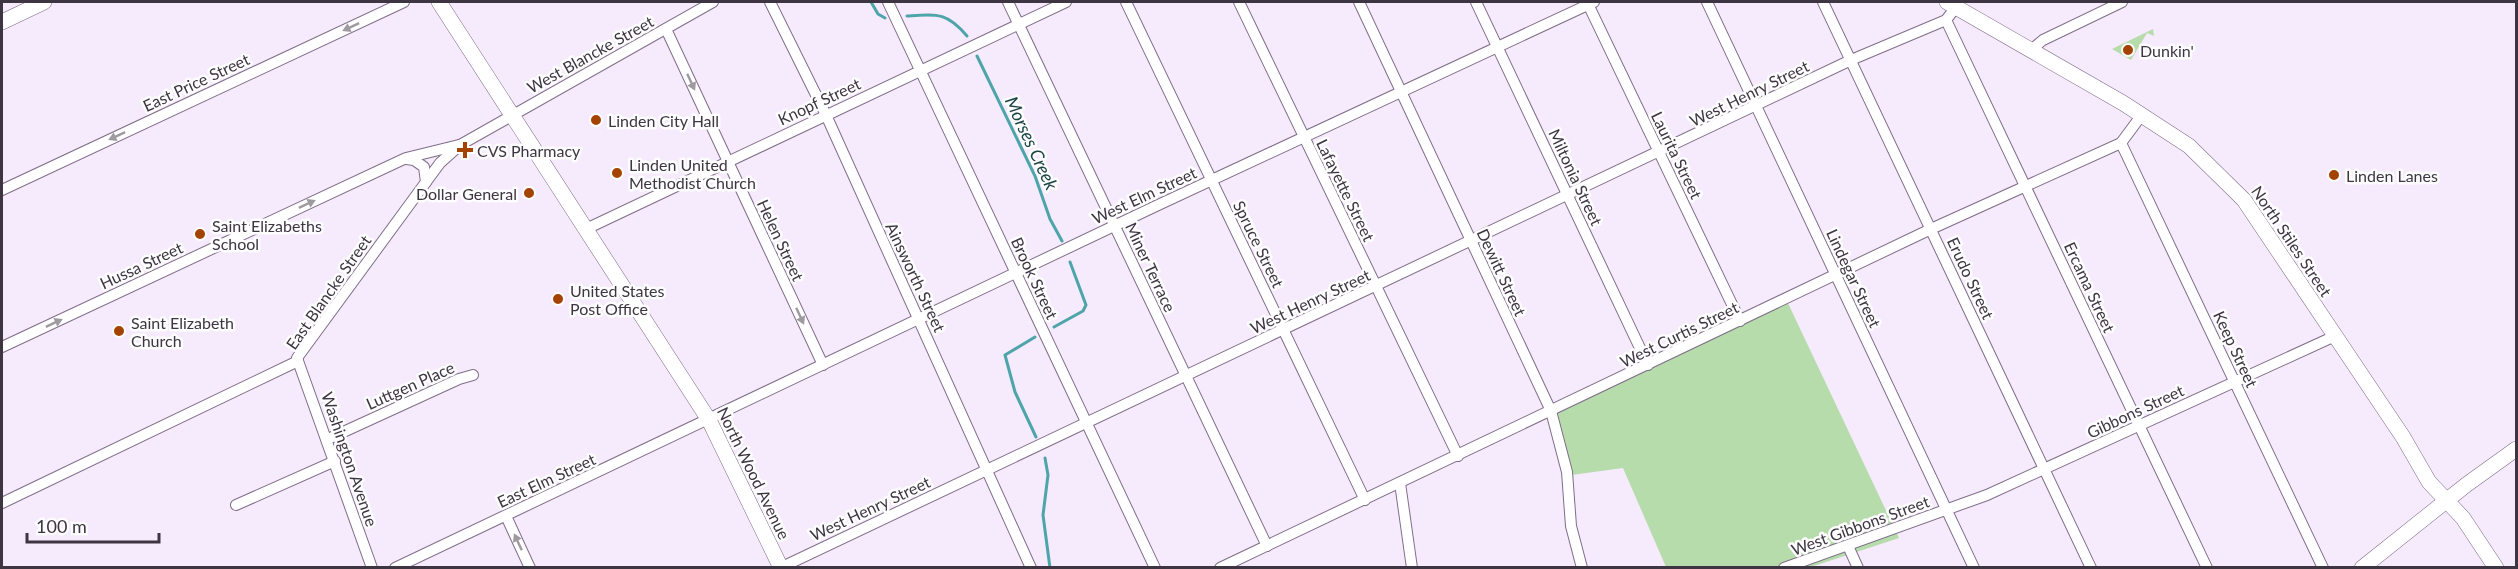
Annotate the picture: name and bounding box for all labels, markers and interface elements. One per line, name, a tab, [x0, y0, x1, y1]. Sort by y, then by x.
street label: West Blancke Street	[523, 11, 657, 97]
one-way arrow	[343, 22, 360, 31]
place label: Dunkin'	[2140, 41, 2194, 60]
marker: Dunkin'	[2121, 43, 2135, 57]
street label: East Price Street	[140, 49, 252, 115]
street label: West Henry Street	[1686, 56, 1812, 130]
one-way arrow	[687, 73, 696, 90]
street label: Knopf Street	[775, 73, 864, 128]
water label: Morses Creek	[1001, 93, 1063, 194]
street label: Laurita Street	[1648, 108, 1706, 202]
place label: Linden City Hall	[608, 111, 719, 130]
marker: Linden City Hall	[589, 113, 603, 127]
street label: Miltonia Street	[1545, 126, 1607, 228]
one-way arrow	[109, 131, 126, 140]
street label: Lafayette Street	[1313, 136, 1379, 244]
place label: CVS Pharmacy	[477, 141, 581, 160]
marker: CVS Pharmacy	[458, 143, 472, 157]
place label: Linden United Methodist Church	[629, 155, 756, 192]
street label: West Elm Street	[1089, 162, 1200, 228]
marker: Linden United Methodist Church	[610, 166, 624, 180]
place label: Linden Lanes	[2346, 166, 2438, 185]
marker: Linden Lanes	[2327, 168, 2341, 182]
street label: North Stiles Street	[2248, 182, 2336, 300]
place label: Dollar General	[416, 184, 517, 203]
marker: Dollar General	[522, 186, 536, 200]
street label: Helen Street	[754, 196, 808, 284]
street label: Spruce Street	[1230, 197, 1288, 291]
one-way arrow	[299, 200, 316, 209]
place label: Saint Elizabeths School	[212, 216, 322, 253]
street label: Ainsworth Street	[882, 219, 950, 335]
street label: Miner Terrace	[1122, 219, 1180, 315]
street label: Dewitt Street	[1474, 225, 1531, 319]
street label: Lindegar Street	[1823, 226, 1885, 330]
marker: Saint Elizabeths School	[193, 227, 207, 241]
street label: East Blancke Street	[282, 231, 375, 353]
street label: Brook Street	[1008, 234, 1062, 322]
street label: Erudo Street	[1944, 234, 1998, 322]
street label: Hussa Street	[97, 237, 186, 292]
street label: Ercama Street	[2061, 239, 2119, 335]
street label: West Henry Street	[1247, 265, 1373, 337]
place label: United States Post Office	[570, 281, 665, 318]
marker: United States Post Office	[551, 292, 565, 306]
street label: West Curtis Street	[1617, 297, 1741, 371]
one-way arrow	[795, 307, 804, 324]
street label: Keep Street	[2210, 308, 2262, 390]
place label: Saint Elizabeth Church	[131, 313, 234, 350]
one-way arrow	[46, 318, 63, 327]
marker: Saint Elizabeth Church	[112, 324, 126, 338]
street label: Luttgen Place	[363, 357, 457, 413]
street label: Gibbons Street	[2084, 380, 2187, 442]
street label: Washington Avenue	[318, 389, 382, 529]
street label: North Wood Avenue	[714, 404, 794, 542]
street label: East Elm Street	[494, 449, 598, 511]
street label: West Henry Street	[807, 472, 933, 544]
street label: West Gibbons Street	[1788, 491, 1932, 559]
scale bar	[27, 506, 159, 544]
text: 100 m	[36, 515, 87, 537]
one-way arrow	[513, 533, 522, 550]

